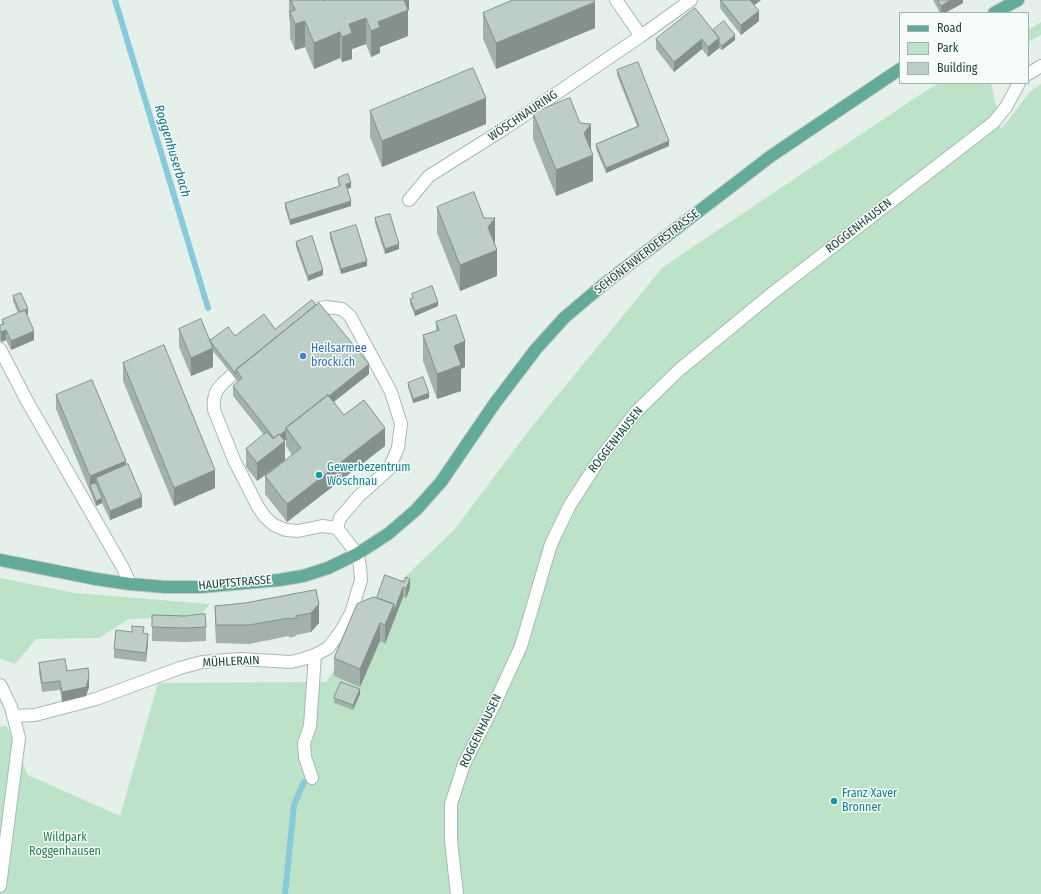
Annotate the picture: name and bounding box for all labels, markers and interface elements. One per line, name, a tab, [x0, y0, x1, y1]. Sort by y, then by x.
legend	[899, 12, 1029, 84]
text: Road	[937, 21, 962, 35]
text: Park	[937, 41, 958, 55]
text: Building	[937, 61, 977, 75]
street label: WÖSCHNAURING	[486, 88, 560, 144]
water label: Roggenhuserbach	[151, 103, 193, 199]
street label: ROGGENHAUSEN	[823, 196, 895, 256]
street label: SCHÖNENWERDERSTRASSE	[592, 207, 702, 297]
place label: Heilsarmee brocki.ch	[311, 342, 367, 370]
marker: Heilsarmee brocki.ch	[298, 351, 308, 361]
street label: ROGGENHAUSEN	[586, 404, 646, 476]
place label: Gewerbezentrum Wöschnau	[327, 461, 411, 489]
marker: Gewerbezentrum Wöschnau	[314, 470, 324, 480]
street label: HAUPTSTRASSE	[198, 573, 272, 593]
street label: MÜHLERAIN	[202, 653, 260, 671]
street label: ROGGENHAUSEN	[457, 692, 505, 770]
place label: Franz Xaver Bronner	[842, 787, 897, 815]
marker: Franz Xaver Bronner	[829, 796, 839, 806]
park label: Wildpark Roggenhausen	[29, 831, 101, 859]

